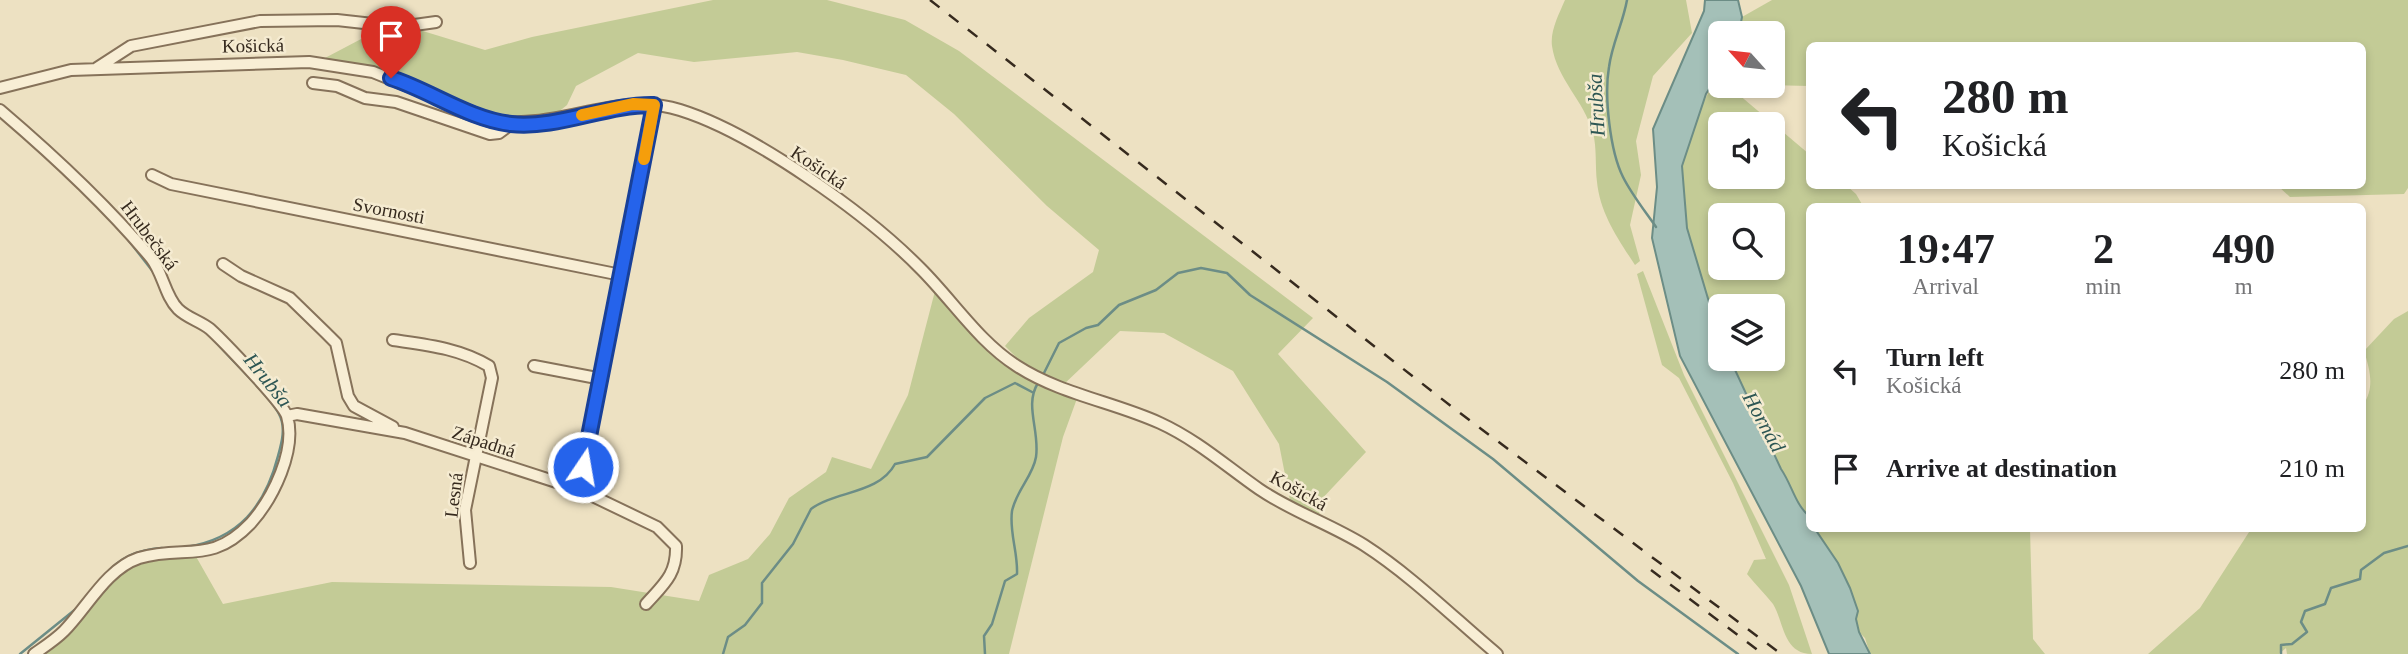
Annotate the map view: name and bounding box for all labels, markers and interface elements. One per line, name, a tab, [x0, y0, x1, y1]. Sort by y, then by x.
pin	[361, 6, 421, 78]
icon: arrive	[372, 17, 410, 55]
north arrow	[1708, 21, 1785, 98]
map controls	[1708, 21, 1785, 371]
street label: Košická	[222, 34, 285, 57]
text: 280 m	[1942, 69, 2069, 124]
icon: left	[1827, 70, 1918, 161]
water label: Hrubša	[1582, 73, 1610, 138]
button: sound	[1708, 112, 1785, 189]
text: Košická	[1942, 127, 2047, 163]
street label: Košická	[787, 141, 851, 194]
street label: Svornosti	[351, 193, 427, 228]
street label: Hrubečská	[117, 197, 183, 275]
button: search	[1708, 203, 1785, 280]
text: 19:47	[1897, 226, 1995, 272]
text: 2	[2093, 226, 2114, 272]
text: 490	[2212, 226, 2275, 272]
text: Arrival	[1913, 274, 1979, 299]
text: min	[2086, 274, 2121, 299]
text: m	[2235, 274, 2253, 299]
button: layers	[1708, 294, 1785, 371]
text: Turn left	[1886, 343, 1984, 372]
water label: Hrubša	[238, 347, 297, 412]
icon: left	[1827, 352, 1865, 390]
text: 280 m	[2279, 356, 2345, 385]
text: Košická	[1886, 373, 1961, 398]
water label: Hornád	[1737, 387, 1791, 457]
street label: Západná	[449, 421, 519, 462]
position arrow	[546, 430, 620, 504]
icon: arrive	[1827, 450, 1865, 488]
text: Arrive at destination	[1886, 454, 2117, 483]
text: 210 m	[2279, 454, 2345, 483]
street label: Košická	[1266, 466, 1332, 515]
street label: Lesná	[440, 471, 467, 519]

